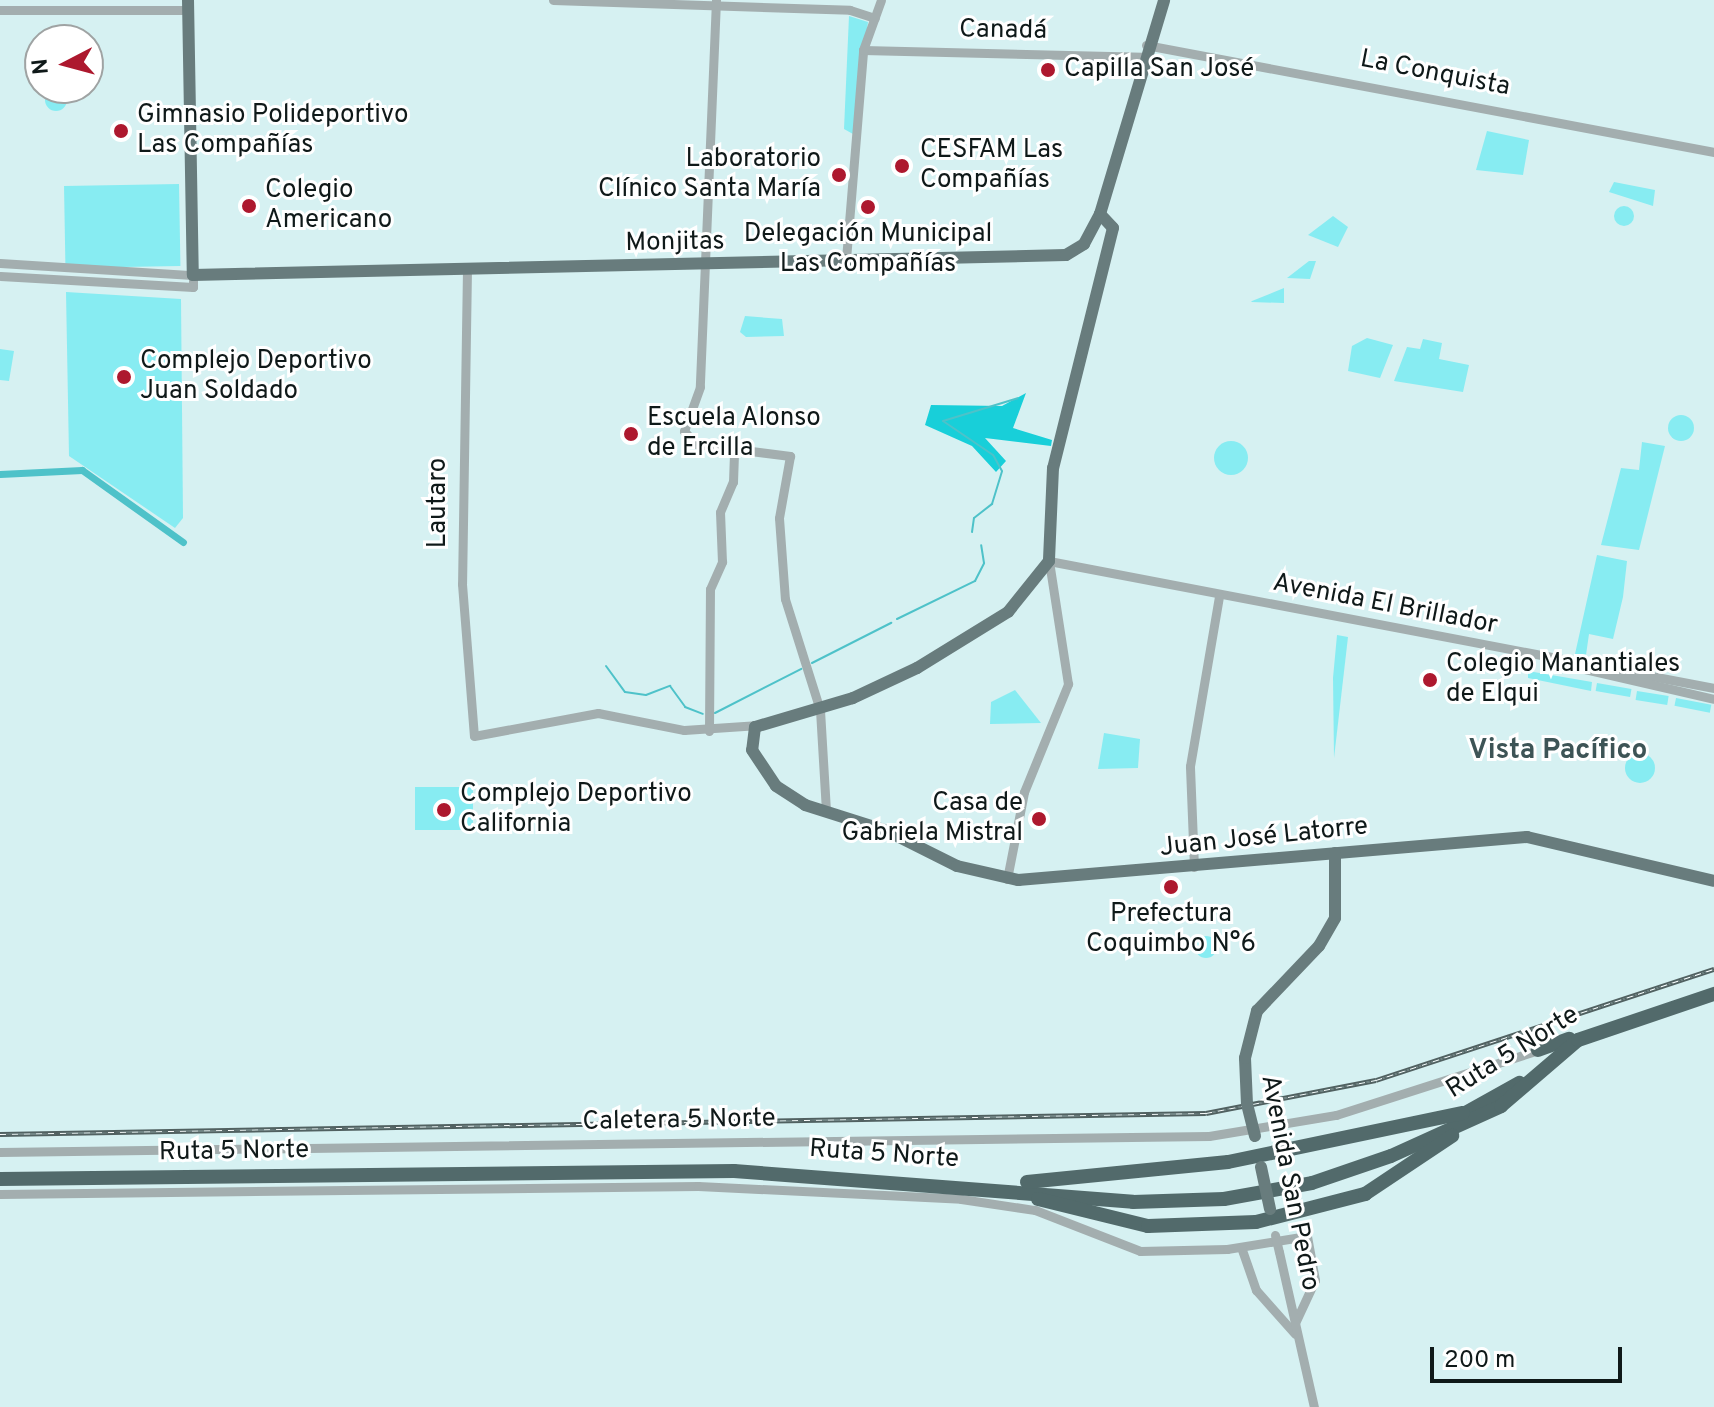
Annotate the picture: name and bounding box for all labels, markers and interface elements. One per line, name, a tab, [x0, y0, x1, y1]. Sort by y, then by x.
street label: Canadá	[959, 15, 1047, 47]
north arrow	[24, 24, 104, 104]
street label: La Conquista	[1358, 44, 1512, 104]
place label: Capilla San José	[1064, 54, 1254, 86]
text: N	[27, 57, 56, 76]
marker: Capilla San José	[1039, 61, 1057, 79]
place label: Gimnasio Polideportivo Las Compañías	[137, 100, 409, 162]
marker: Gimnasio Polideportivo Las Compañías	[112, 122, 130, 140]
place label: CESFAM Las Compañías	[920, 135, 1063, 196]
place label: Laboratorio Clínico Santa María	[598, 144, 821, 206]
marker: CESFAM Las Compañías	[891, 155, 913, 177]
marker: Laboratorio Clínico Santa María	[828, 164, 850, 186]
place label: Colegio Americano	[265, 175, 392, 236]
marker: Colegio Americano	[240, 197, 258, 215]
marker: Delegación Municipal Las Compañías	[859, 198, 877, 216]
place label: Delegación Municipal Las Compañías	[744, 219, 992, 280]
street label: Monjitas	[625, 227, 725, 259]
place label: Complejo Deportivo Juan Soldado	[140, 346, 372, 408]
marker: Complejo Deportivo Juan Soldado	[115, 368, 133, 386]
place label: Escuela Alonso de Ercilla	[647, 403, 822, 464]
marker: Escuela Alonso de Ercilla	[622, 425, 640, 443]
street label: Lautaro	[423, 458, 455, 548]
street label: Avenida El Brillador	[1270, 568, 1500, 642]
place label: Colegio Manantiales de Elqui	[1446, 649, 1680, 710]
marker: Colegio Manantiales de Elqui	[1421, 671, 1439, 689]
district label: Vista Pacífico	[1469, 734, 1647, 768]
place label: Complejo Deportivo California	[460, 779, 692, 840]
place label: Casa de Gabriela Mistral	[841, 788, 1023, 850]
marker: Complejo Deportivo California	[435, 801, 453, 819]
marker: Casa de Gabriela Mistral	[1030, 810, 1048, 828]
street label: Juan José Latorre	[1158, 812, 1370, 864]
marker: Prefectura Coquimbo N°6	[1162, 878, 1180, 896]
place label: Prefectura Coquimbo N°6	[1086, 899, 1256, 960]
street label: Ruta 5 Norte	[1441, 1000, 1585, 1106]
street label: Avenida San Pedro	[1253, 1072, 1325, 1294]
street label: Caletera 5 Norte	[582, 1104, 776, 1138]
street label: Ruta 5 Norte	[808, 1134, 960, 1176]
street label: Ruta 5 Norte	[159, 1135, 309, 1169]
scale bar	[1434, 1331, 1626, 1381]
text: 200 m	[1444, 1346, 1515, 1376]

